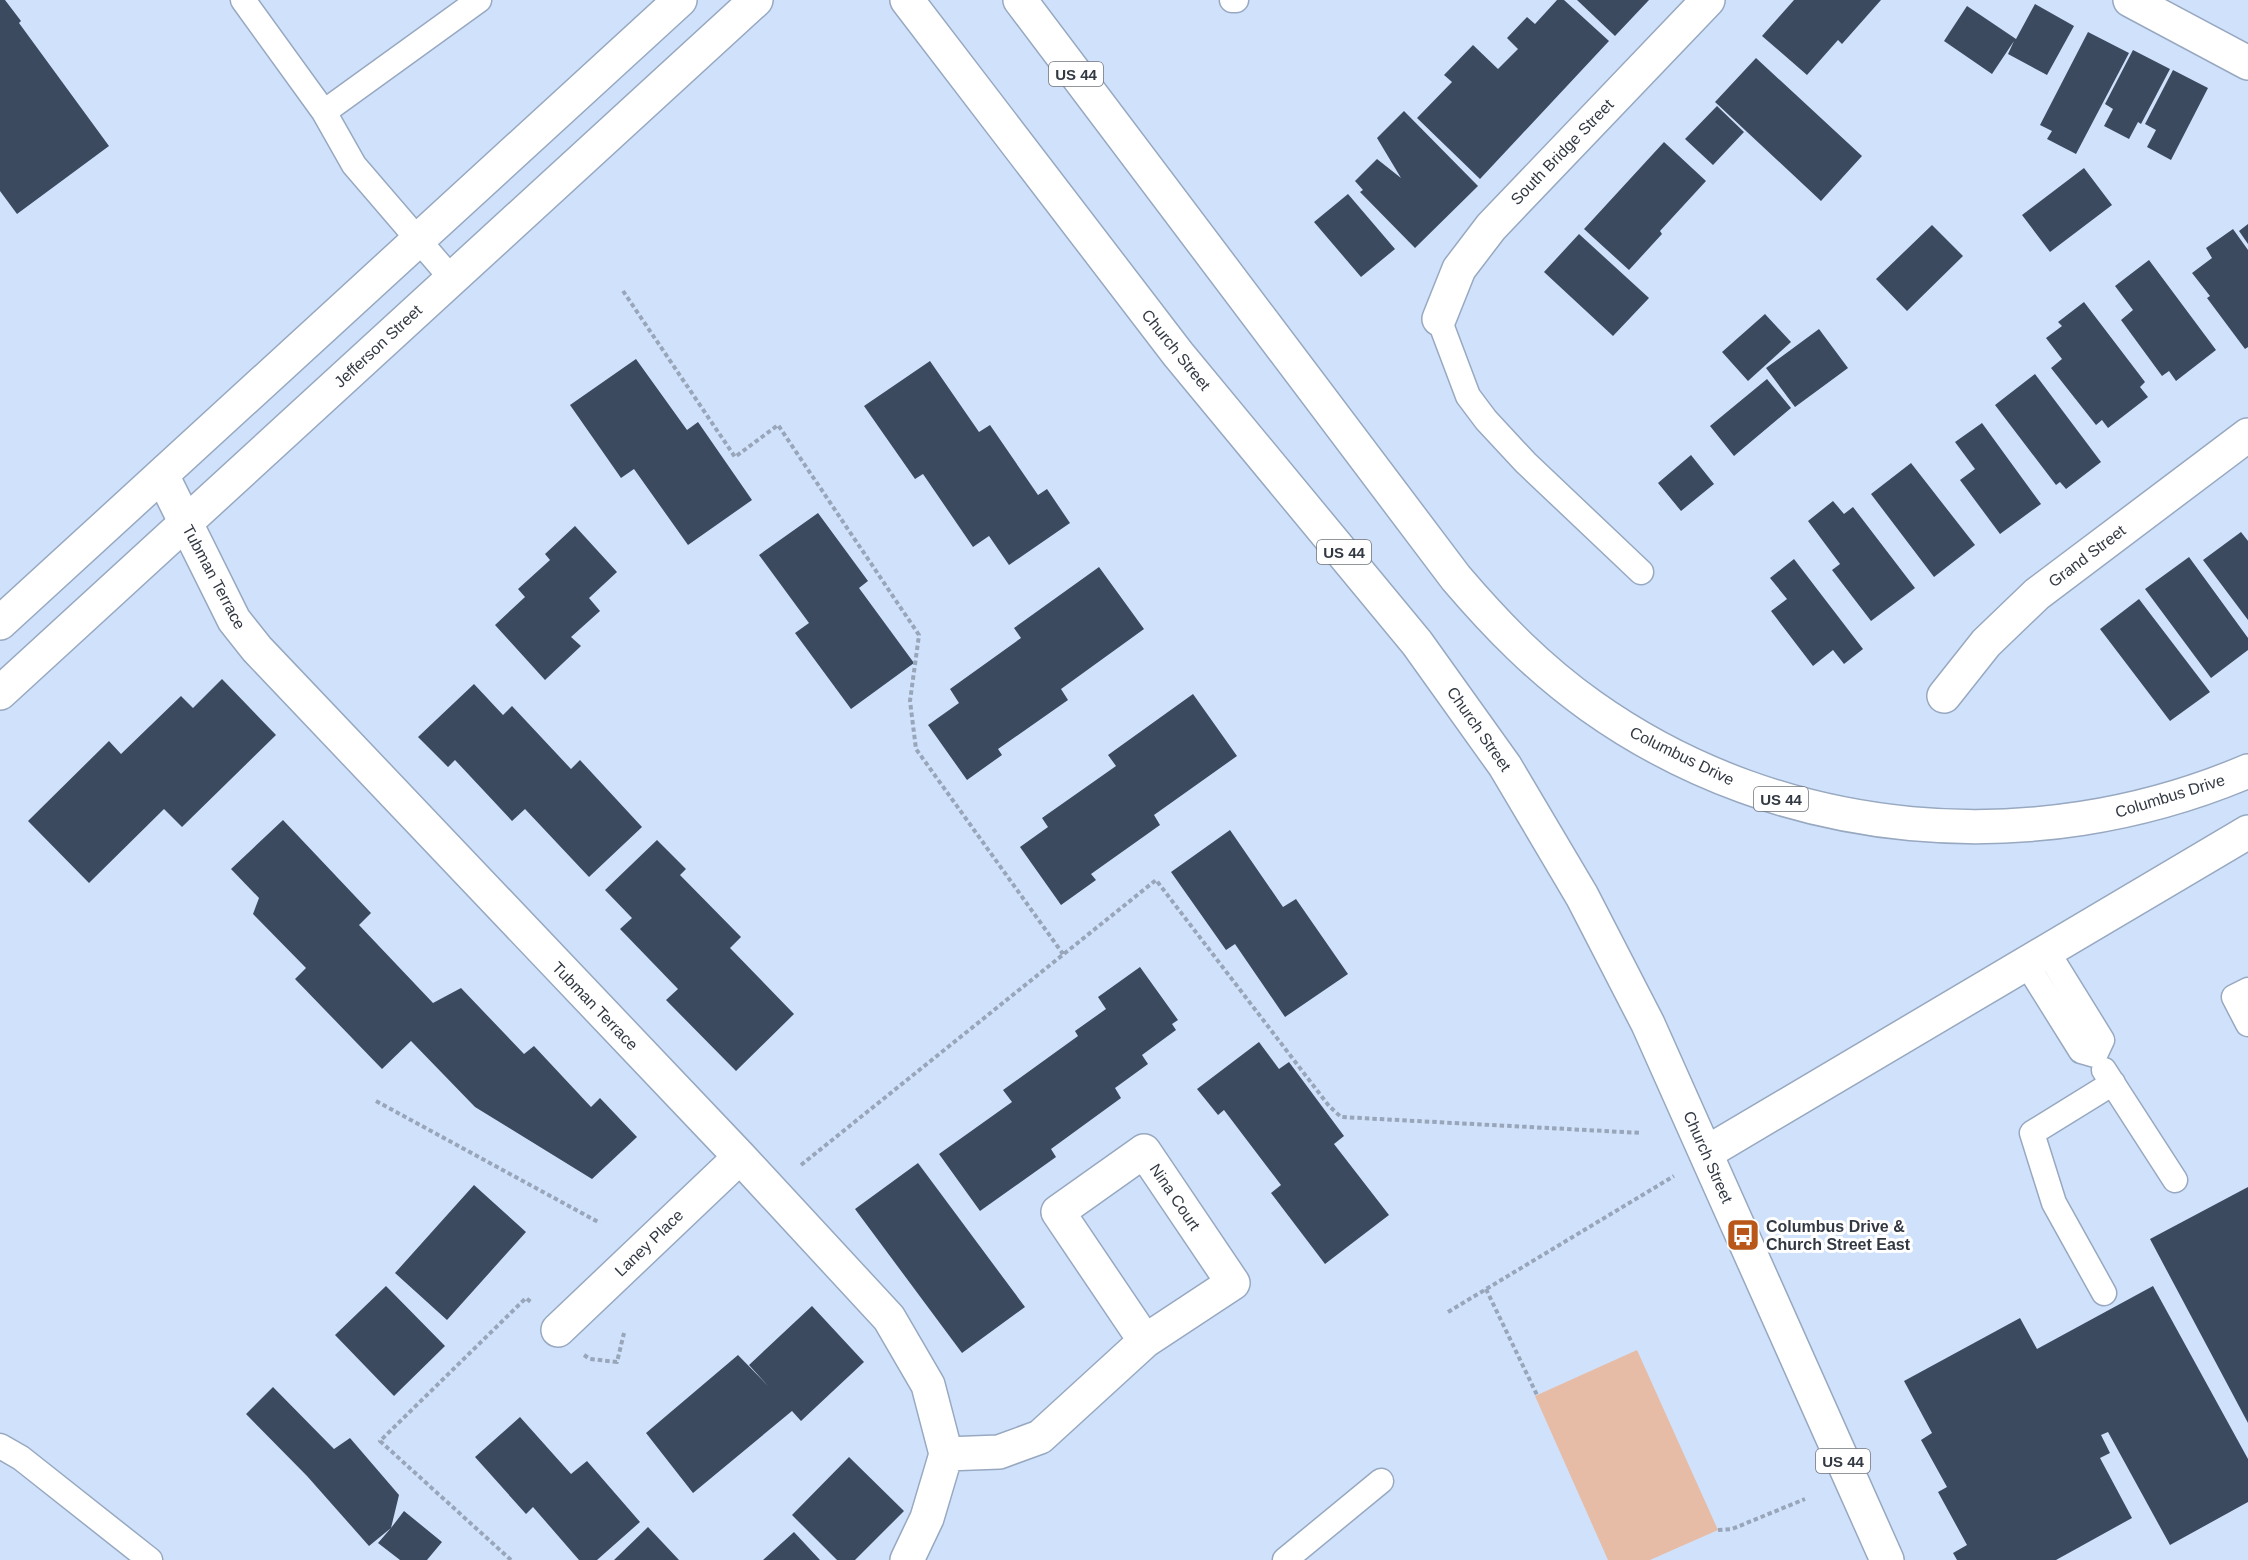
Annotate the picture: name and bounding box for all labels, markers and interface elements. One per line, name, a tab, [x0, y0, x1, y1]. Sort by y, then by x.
road number: US 44	[1049, 62, 1103, 86]
street label: South Bridge Street	[1507, 95, 1617, 208]
street label: Jefferson Street	[331, 301, 425, 391]
street label: Church Street	[1138, 306, 1214, 394]
street label: Grand Street	[2045, 521, 2129, 590]
street label: Tubman Terrace	[179, 522, 249, 632]
road number: US 44	[1317, 540, 1371, 564]
street label: Church Street	[1444, 684, 1515, 775]
street label: Columbus Drive	[1627, 723, 1737, 789]
street label: Columbus Drive	[2113, 771, 2227, 821]
road number: US 44	[1754, 787, 1808, 811]
street label: Tubman Terrace	[549, 959, 641, 1054]
street label: Church Street	[1680, 1108, 1736, 1206]
street label: Nina Court	[1147, 1161, 1204, 1234]
street label: Laney Place	[611, 1206, 687, 1280]
bus stop icon: Columbus Drive & Church Street East	[1725, 1217, 1761, 1253]
place label: Columbus Drive & Church Street East	[1766, 1218, 1911, 1253]
road number: US 44	[1816, 1449, 1870, 1473]

